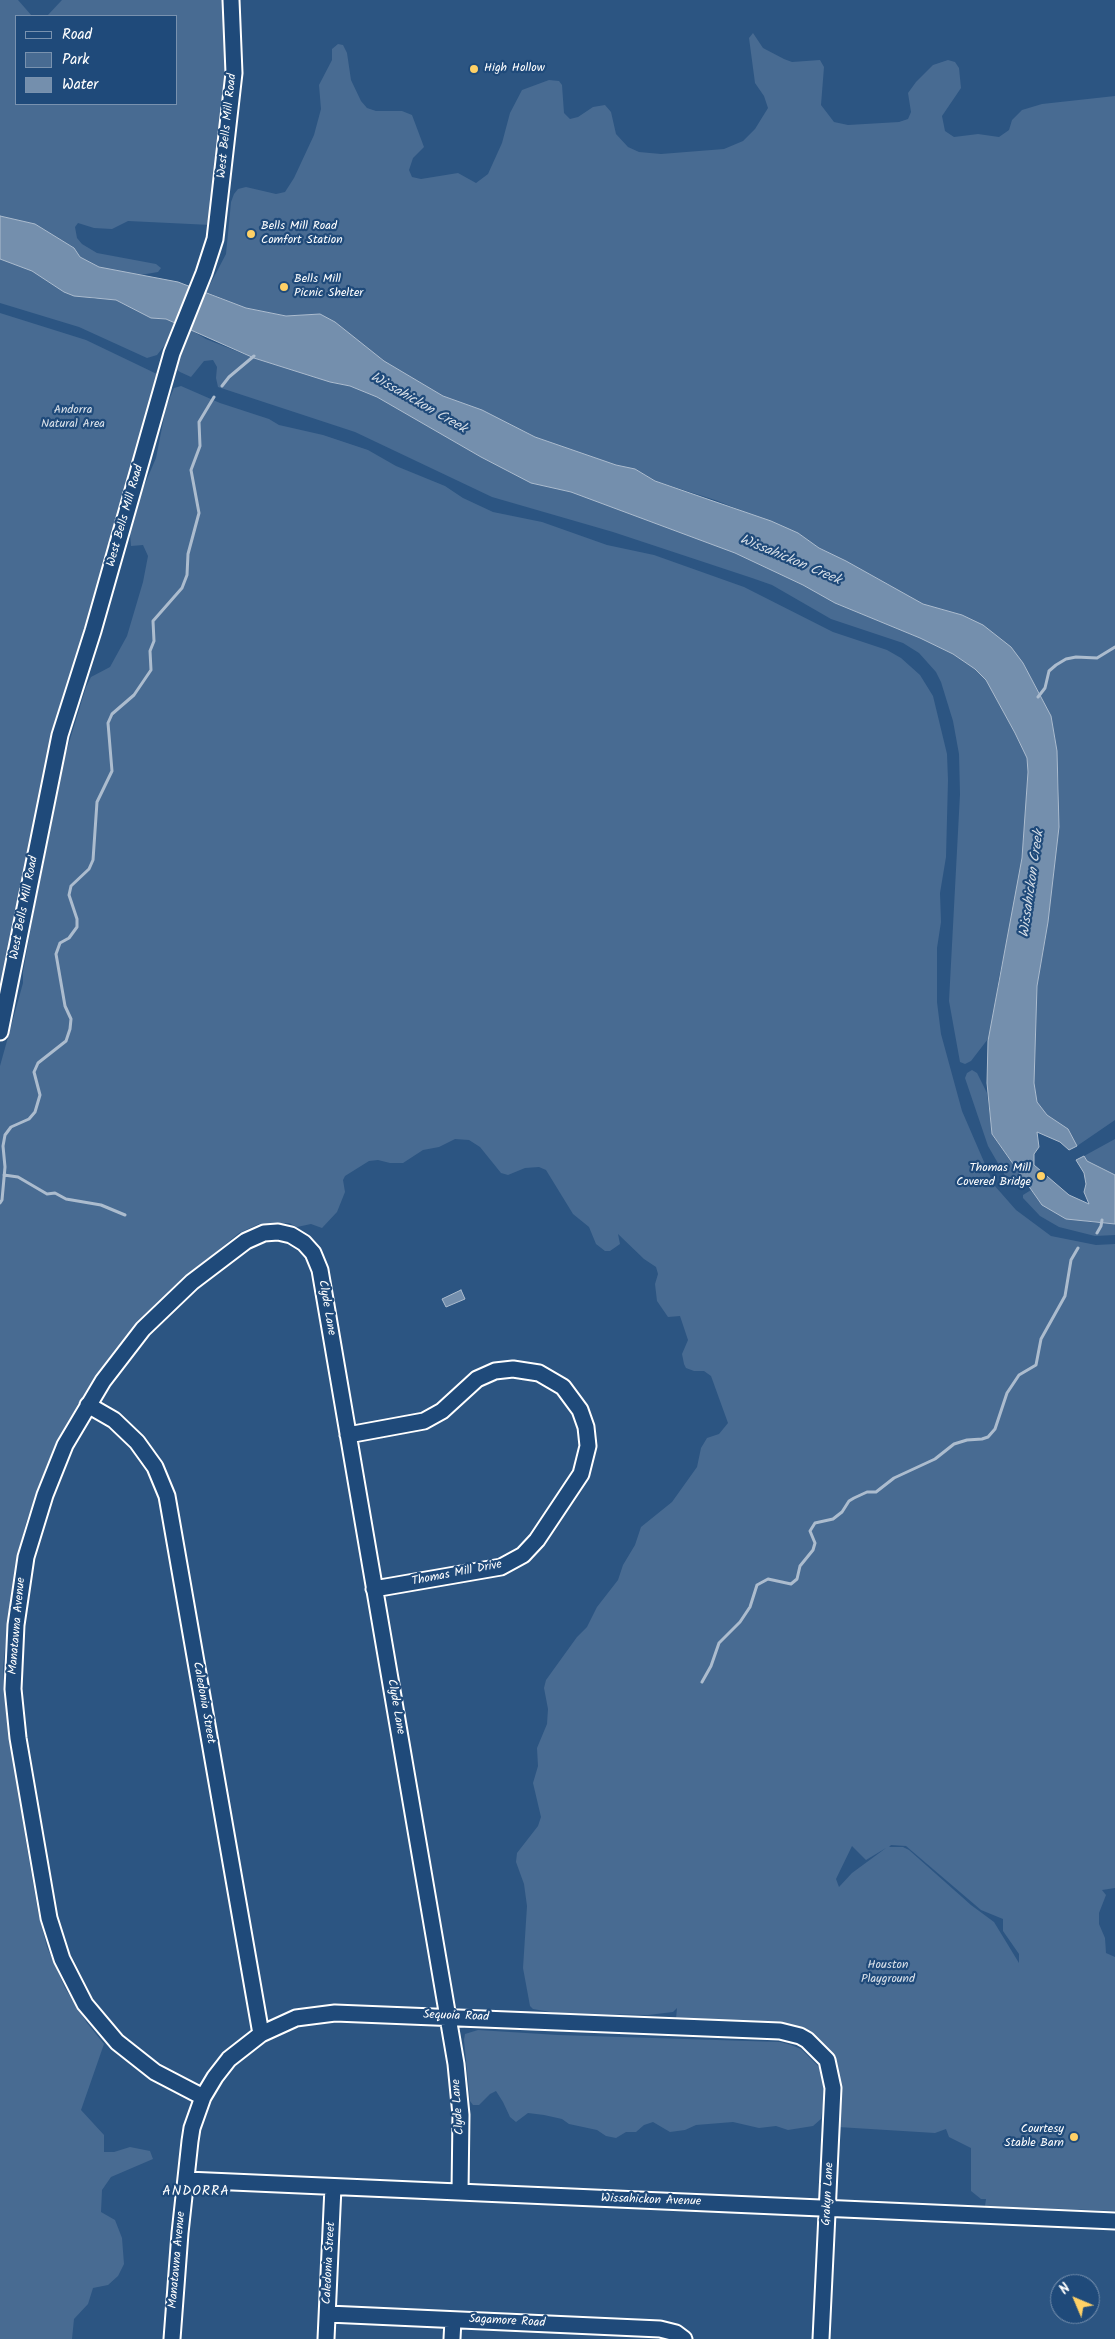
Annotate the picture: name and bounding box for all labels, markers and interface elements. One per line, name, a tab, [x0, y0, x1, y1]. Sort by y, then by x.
legend	[15, 15, 178, 105]
text: Road	[62, 23, 92, 47]
text: Park	[62, 48, 89, 72]
place label: High Hollow	[484, 62, 545, 76]
marker: High Hollow	[468, 63, 480, 75]
text: Water	[62, 73, 98, 97]
street label: West Bells Mill Road	[215, 73, 241, 179]
place label: Bells Mill Road Comfort Station	[261, 220, 343, 248]
marker: Bells Mill Road Comfort Station	[245, 228, 257, 240]
place label: Bells Mill Picnic Shelter	[294, 273, 363, 301]
marker: Bells Mill Picnic Shelter	[278, 281, 290, 293]
water label: Wissahickon Creek	[367, 370, 469, 438]
park label: Andorra Natural Area	[41, 404, 105, 432]
street label: West Bells Mill Road	[105, 463, 147, 569]
water label: Wissahickon Creek	[737, 532, 843, 590]
water label: Wissahickon Creek	[1017, 829, 1049, 939]
street label: West Bells Mill Road	[8, 855, 42, 961]
place label: Thomas Mill Covered Bridge	[956, 1162, 1031, 1190]
marker: Thomas Mill Covered Bridge	[1035, 1170, 1047, 1182]
street label: Clyde Lane	[314, 1279, 338, 1337]
street label: Thomas Mill Drive	[411, 1558, 503, 1590]
street label: Manatawna Avenue	[7, 1577, 29, 1675]
street label: Caledonia Street	[189, 1661, 217, 1745]
street label: Clyde Lane	[383, 1678, 407, 1736]
park label: Houston Playground	[861, 1959, 915, 1987]
street label: Sequoia Road	[423, 2009, 489, 2025]
street label: Clyde Lane	[450, 2079, 468, 2135]
place label: Courtesy Stable Barn	[1004, 2123, 1064, 2151]
marker: Courtesy Stable Barn	[1068, 2131, 1080, 2143]
street label: Grakyn Lane	[820, 2162, 838, 2226]
district label: ANDORRA	[161, 2185, 231, 2201]
street label: Wissahickon Avenue	[601, 2192, 701, 2210]
street label: Manatawna Avenue	[167, 2211, 189, 2309]
street label: Caledonia Street	[321, 2221, 339, 2305]
north arrow	[1050, 2274, 1100, 2324]
text: N	[1054, 2278, 1076, 2300]
street label: Sagamore Road	[468, 2313, 546, 2331]

